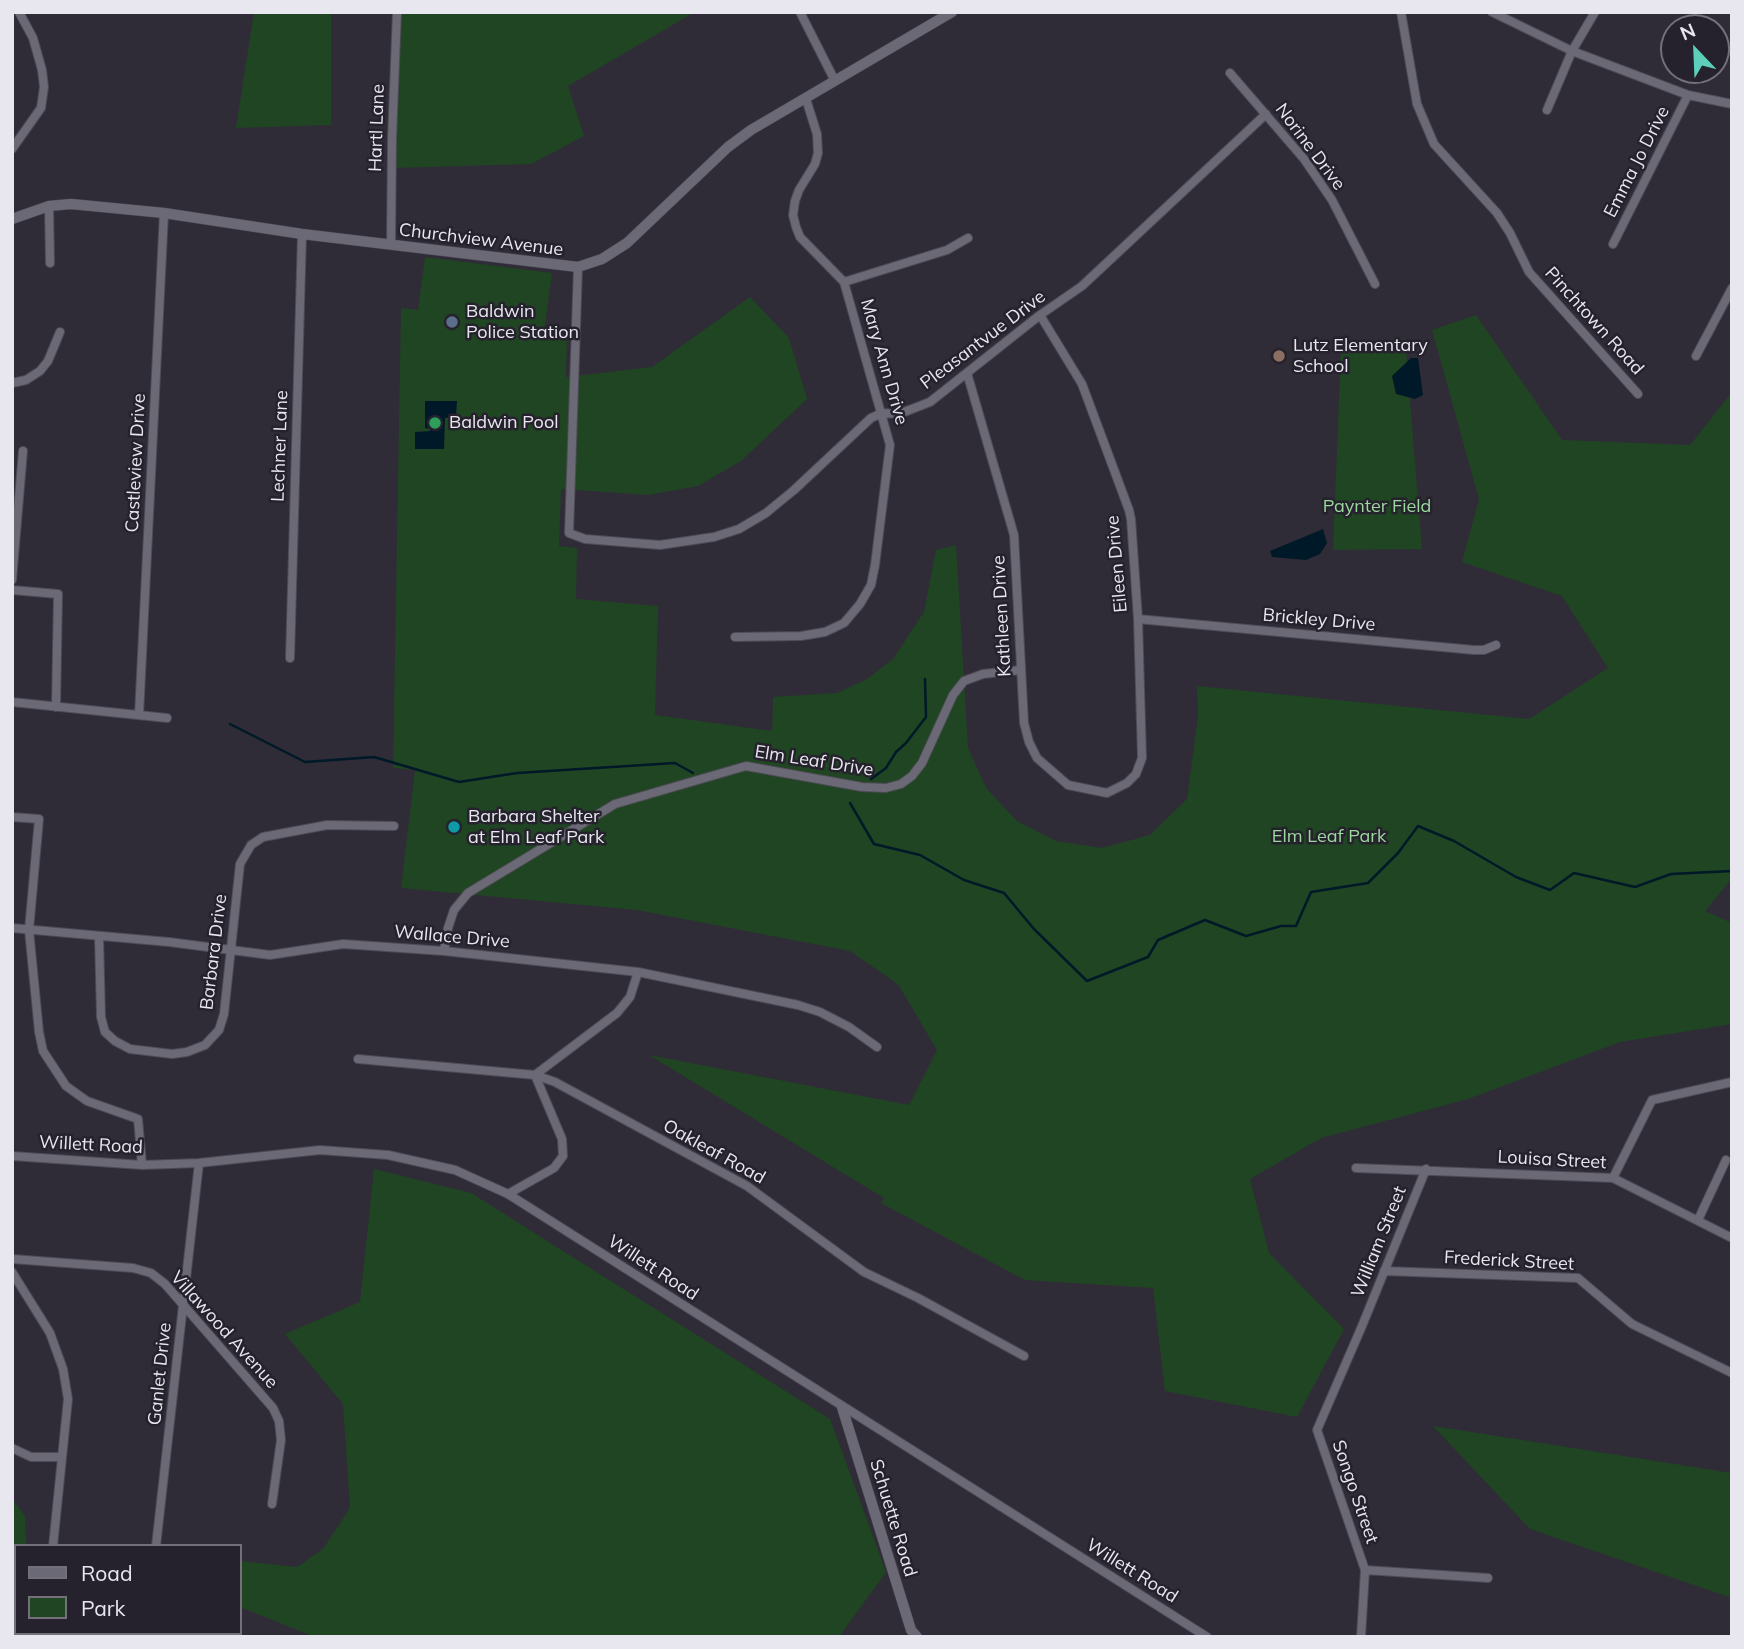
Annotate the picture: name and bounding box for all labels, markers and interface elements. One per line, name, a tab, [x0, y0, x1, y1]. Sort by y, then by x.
north arrow	[1660, 14, 1730, 84]
text: N	[1676, 18, 1699, 45]
street label: Hartl Lane	[365, 84, 389, 172]
street label: Norine Drive	[1270, 99, 1350, 195]
street label: Emma Jo Drive	[1600, 103, 1674, 221]
street label: Churchview Avenue	[398, 219, 564, 261]
street label: Pinchtown Road	[1540, 263, 1648, 379]
street label: Pleasantvue Drive	[916, 286, 1050, 394]
street label: Mary Ann Drive	[856, 297, 912, 427]
place label: Baldwin Police Station	[466, 301, 579, 344]
marker: Baldwin Police Station	[444, 314, 460, 330]
place label: Lutz Elementary School	[1293, 335, 1428, 378]
marker: Lutz Elementary School	[1271, 348, 1287, 364]
street label: Lechner Lane	[267, 390, 293, 502]
street label: Castleview Drive	[122, 393, 150, 533]
place label: Baldwin Pool	[449, 412, 558, 434]
marker: Baldwin Pool	[427, 415, 443, 431]
park label: Paynter Field	[1323, 496, 1431, 518]
street label: Eileen Drive	[1102, 515, 1132, 613]
street label: Kathleen Drive	[988, 555, 1016, 677]
street label: Brickley Drive	[1262, 604, 1376, 636]
street label: Elm Leaf Drive	[753, 741, 875, 781]
place label: Barbara Shelter at Elm Leaf Park	[468, 806, 604, 848]
marker: Barbara Shelter at Elm Leaf Park	[446, 819, 462, 835]
park label: Elm Leaf Park	[1272, 826, 1386, 848]
street label: Barbara Drive	[196, 893, 232, 1011]
street label: Wallace Drive	[393, 921, 511, 953]
street label: Oakleaf Road	[659, 1115, 769, 1189]
street label: Willett Road	[39, 1131, 143, 1159]
street label: Louisa Street	[1497, 1146, 1607, 1174]
street label: William Street	[1347, 1183, 1411, 1301]
street label: Willett Road	[604, 1231, 702, 1305]
street label: Frederick Street	[1443, 1247, 1575, 1275]
street label: Villawood Avenue	[166, 1267, 282, 1393]
street label: Ganlet Drive	[144, 1322, 176, 1426]
street label: Songo Street	[1327, 1438, 1383, 1546]
street label: Schuette Road	[865, 1457, 921, 1579]
street label: Willett Road	[1082, 1534, 1182, 1608]
legend	[14, 1544, 242, 1635]
text: Road	[81, 1560, 132, 1586]
text: Park	[81, 1595, 125, 1621]

